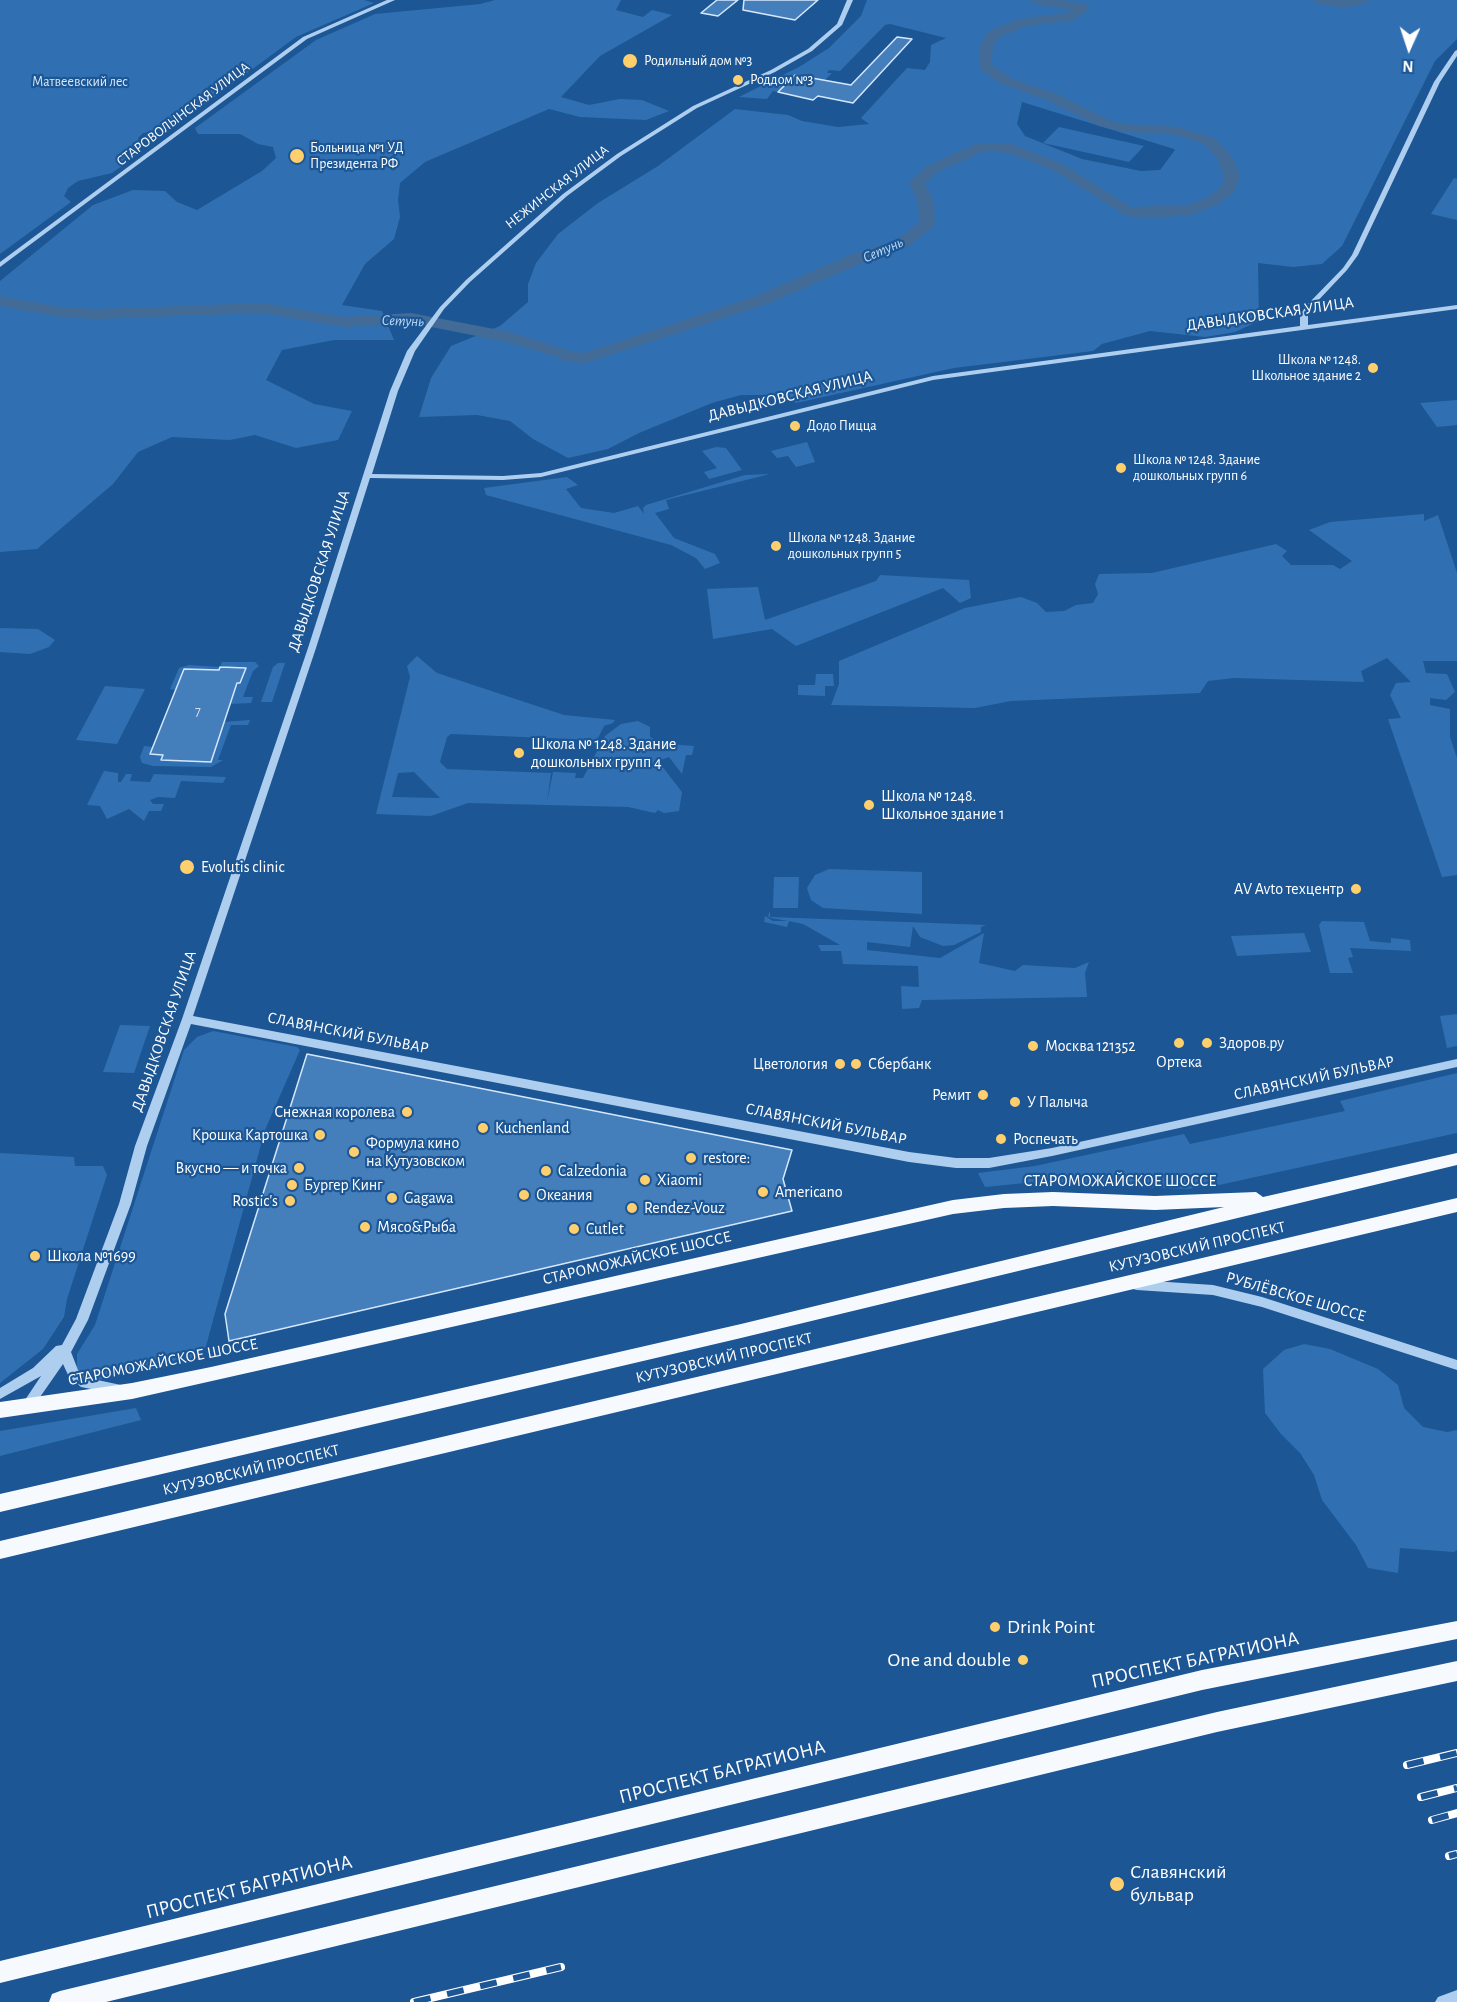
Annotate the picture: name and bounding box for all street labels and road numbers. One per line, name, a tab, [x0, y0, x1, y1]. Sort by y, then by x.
street label: СТАРОВОЛЫНСКАЯ УЛИЦА	[113, 58, 253, 170]
street label: НЕЖИНСКАЯ УЛИЦА	[502, 141, 612, 233]
street label: ДАВЫДКОВСКАЯ УЛИЦА	[1185, 293, 1355, 335]
street label: ДАВЫДКОВСКАЯ УЛИЦА	[706, 366, 874, 426]
street label: ДАВЫДКОВСКАЯ УЛИЦА	[284, 488, 354, 654]
street label: ДАВЫДКОВСКАЯ УЛИЦА	[127, 948, 201, 1114]
street label: СЛАВЯНСКИЙ БУЛЬВАР	[266, 1008, 430, 1058]
street label: СЛАВЯНСКИЙ БУЛЬВАР	[1232, 1052, 1396, 1104]
street label: СЛАВЯНСКИЙ БУЛЬВАР	[744, 1099, 908, 1149]
street label: СТАРОМОЖАЙСКОЕ ШОССЕ	[1023, 1171, 1217, 1191]
street label: КУТУЗОВСКИЙ ПРОСПЕКТ	[1107, 1217, 1287, 1277]
street label: СТАРОМОЖАЙСКОЕ ШОССЕ	[541, 1227, 733, 1289]
street label: РУБЛЁВСКОЕ ШОССЕ	[1224, 1268, 1368, 1326]
street label: КУТУЗОВСКИЙ ПРОСПЕКТ	[634, 1328, 814, 1388]
street label: СТАРОМОЖАЙСКОЕ ШОССЕ	[66, 1334, 260, 1390]
street label: КУТУЗОВСКИЙ ПРОСПЕКТ	[161, 1440, 341, 1500]
street label: ПРОСПЕКТ БАГРАТИОНА	[1089, 1626, 1301, 1694]
street label: ПРОСПЕКТ БАГРАТИОНА	[616, 1735, 828, 1809]
street label: ПРОСПЕКТ БАГРАТИОНА	[143, 1850, 355, 1924]

